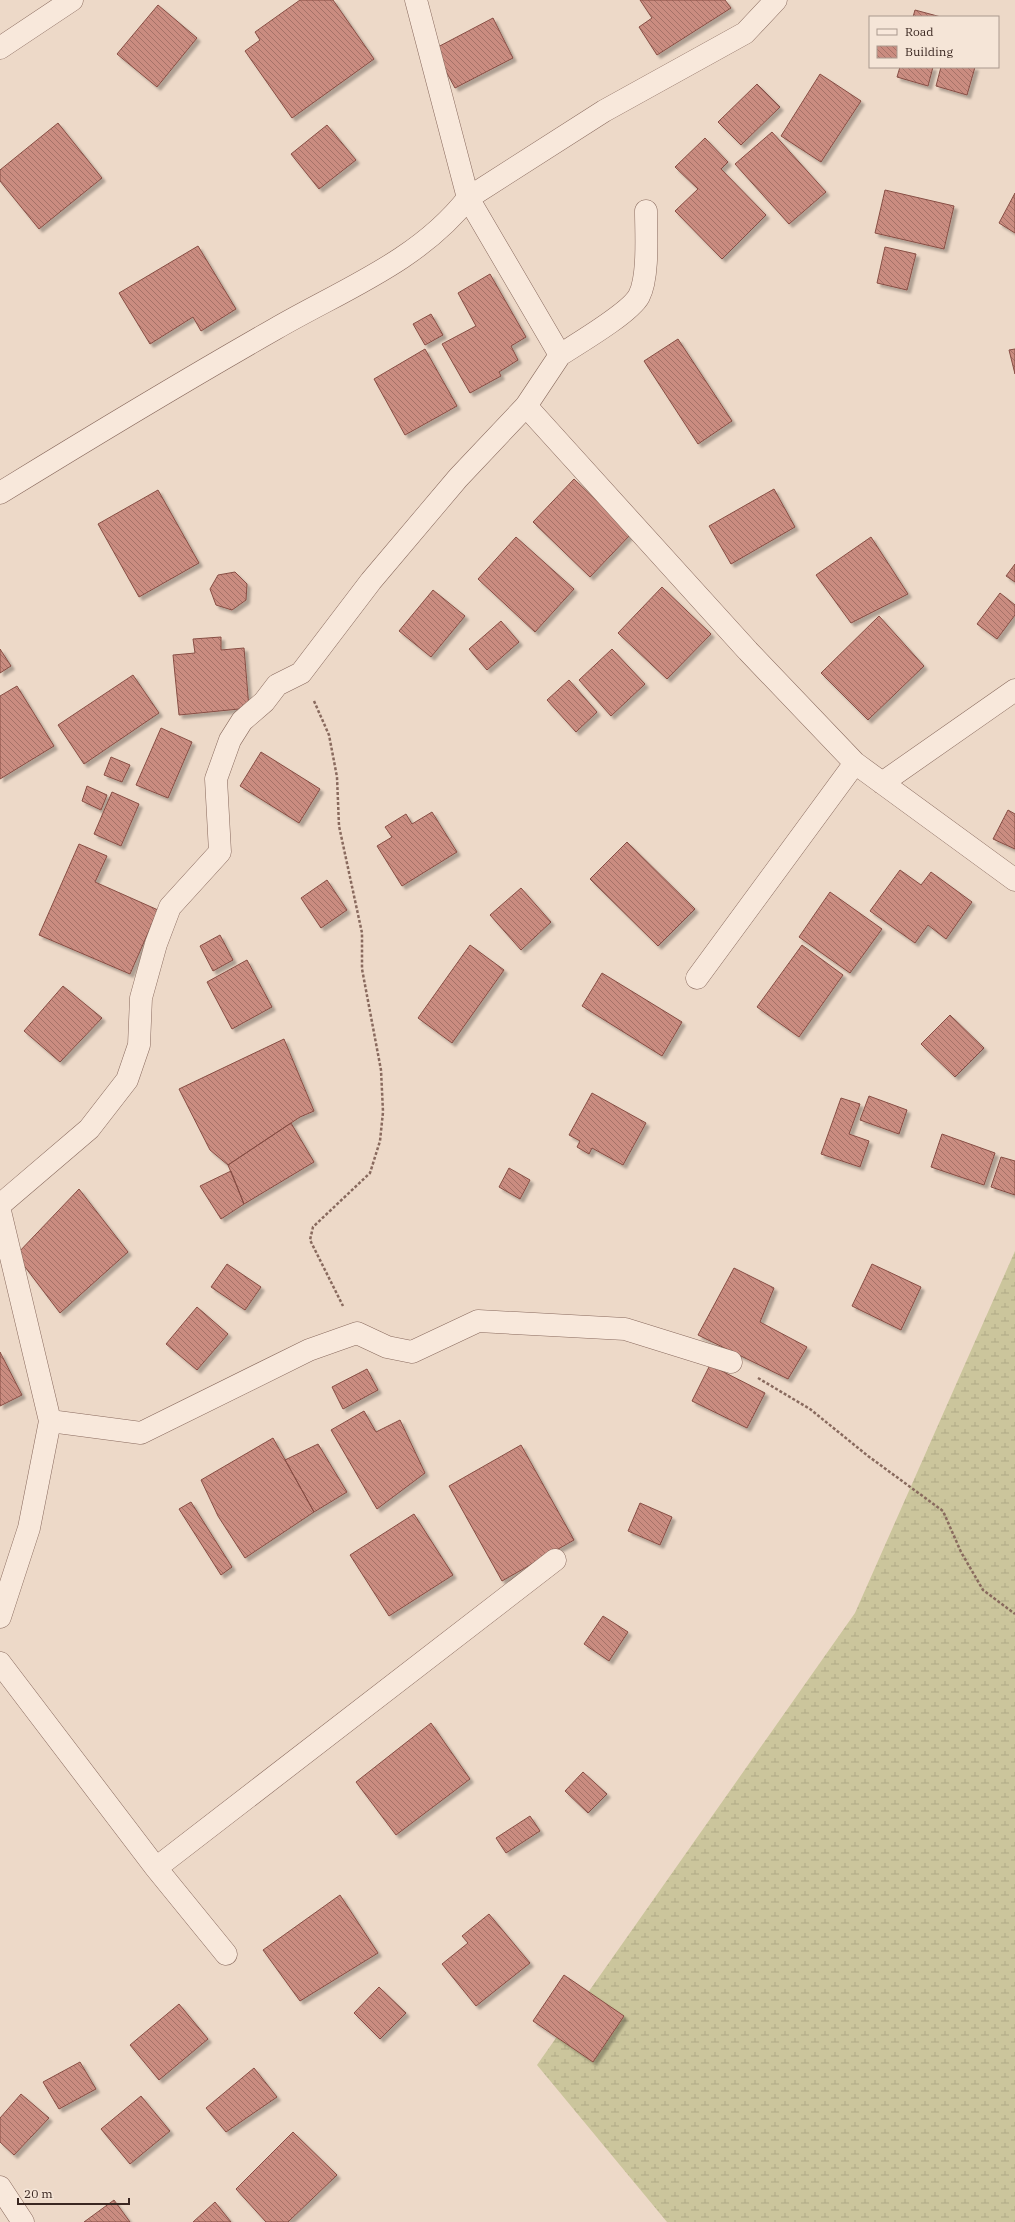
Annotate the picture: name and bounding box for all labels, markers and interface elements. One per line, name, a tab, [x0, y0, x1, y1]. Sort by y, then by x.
legend	[869, 16, 999, 68]
text: Road	[905, 24, 934, 39]
text: Building	[905, 44, 953, 59]
scale bar	[18, 2180, 129, 2206]
text: 20 m	[24, 2186, 53, 2201]

